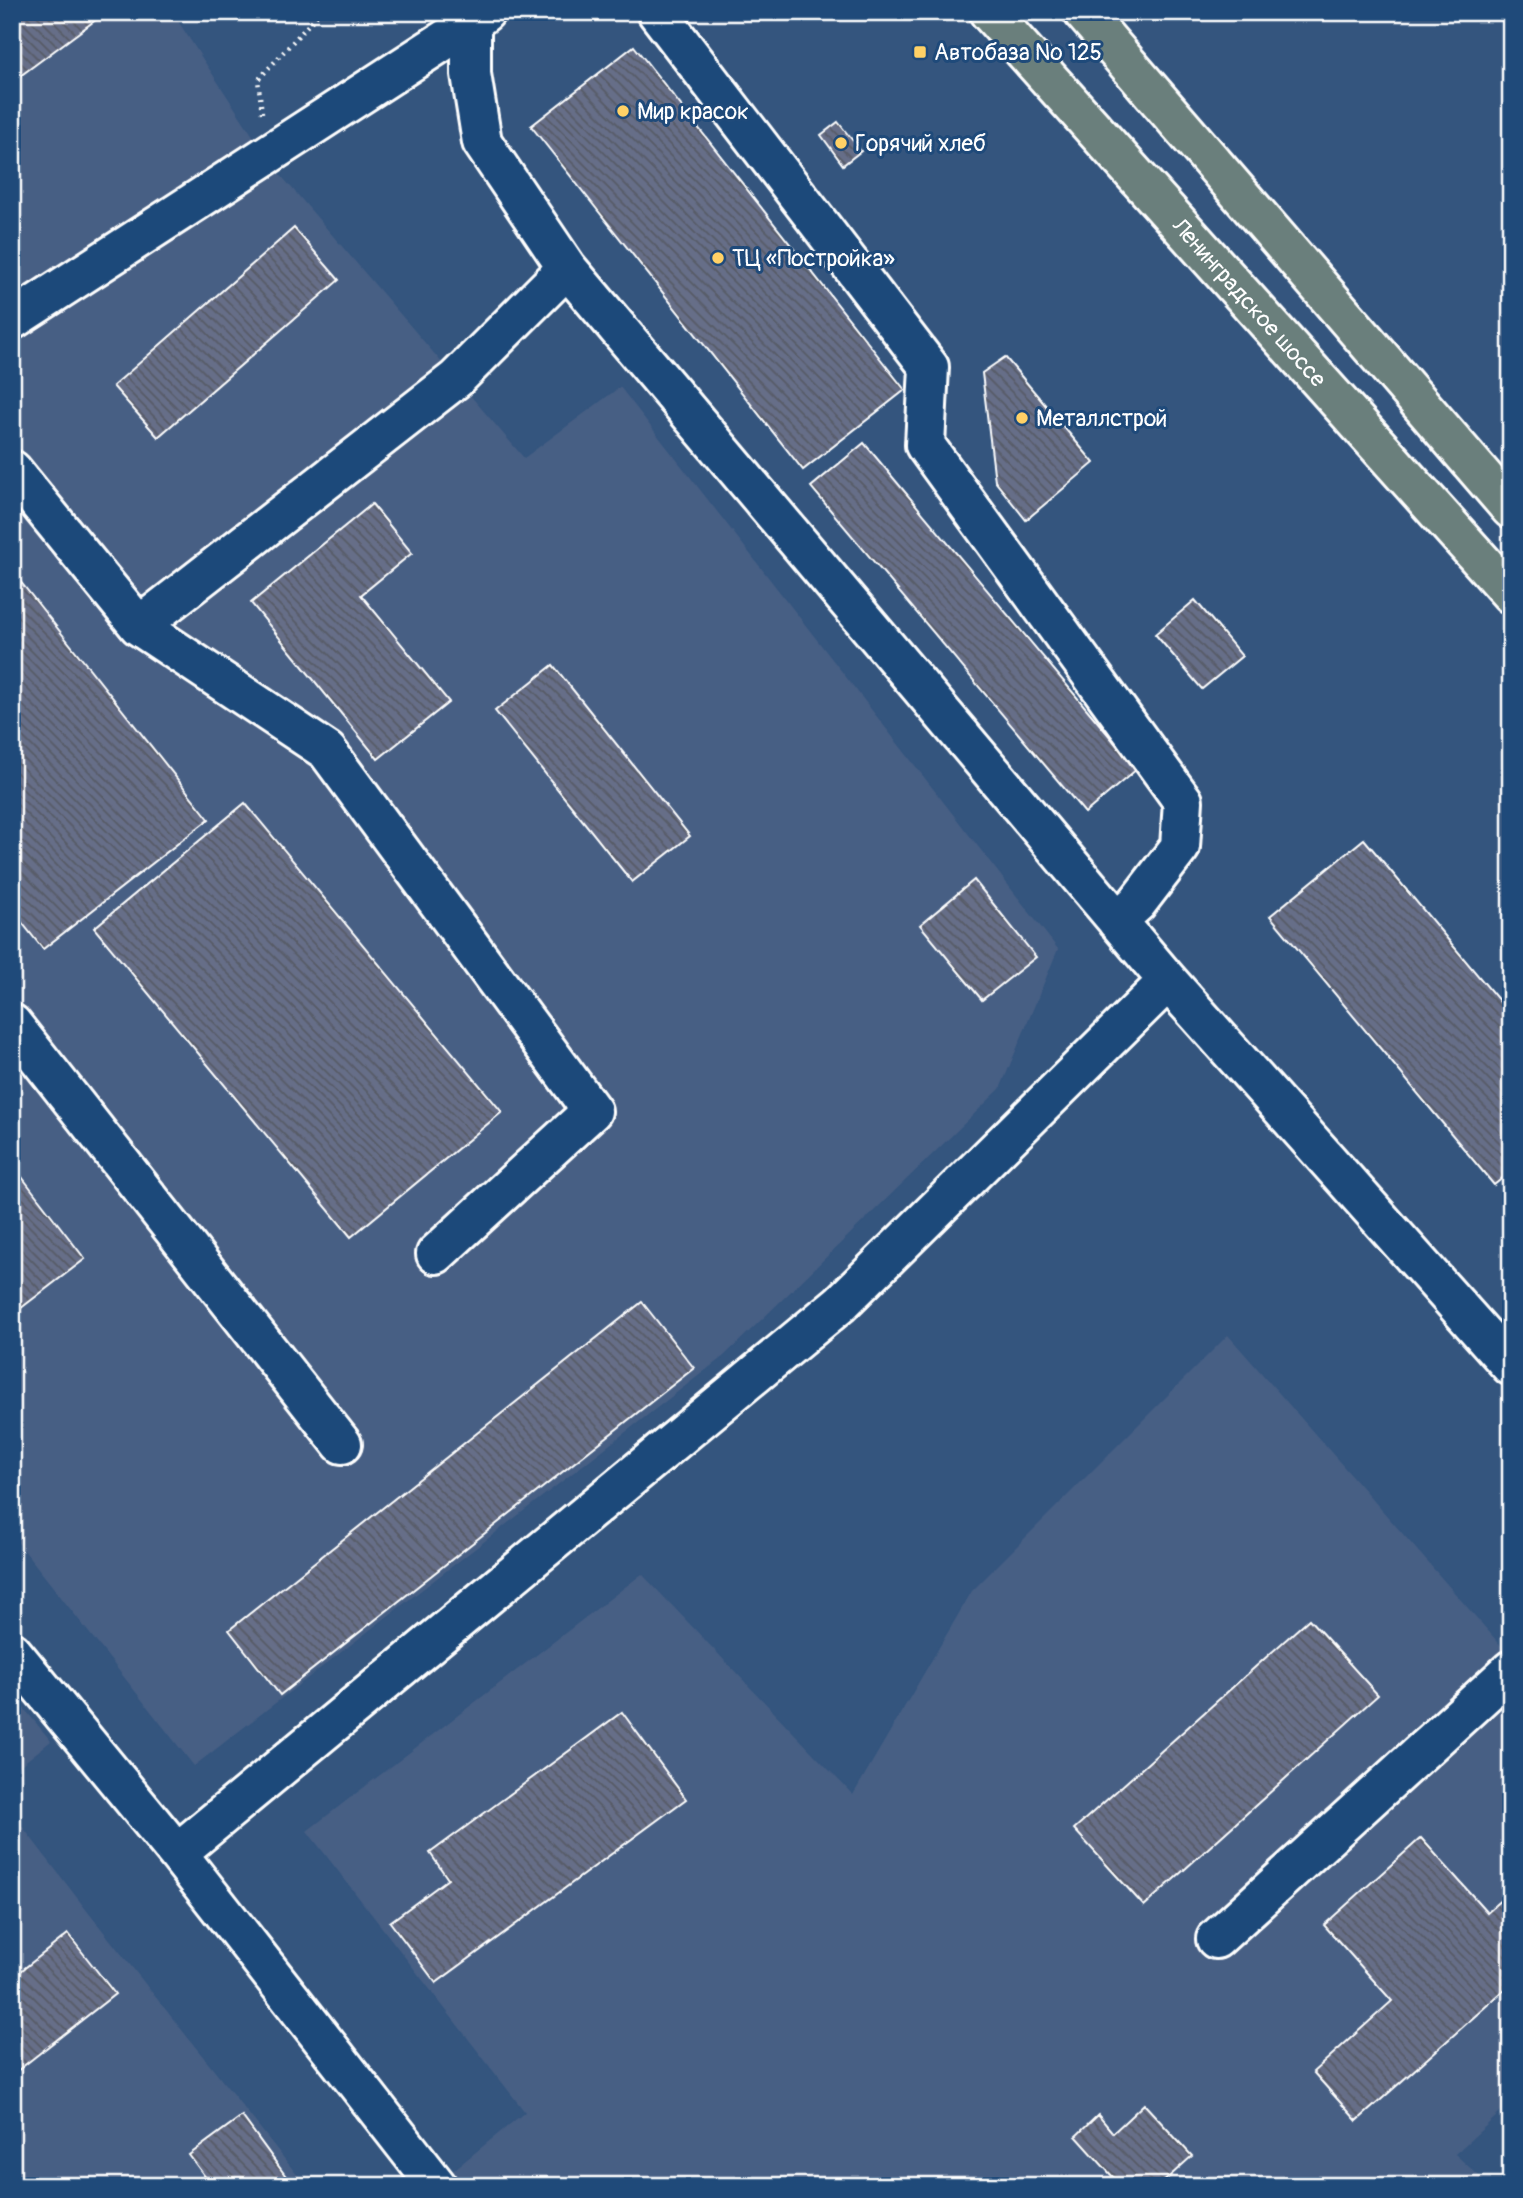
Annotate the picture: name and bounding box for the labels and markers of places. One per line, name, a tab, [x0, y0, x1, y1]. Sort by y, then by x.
place label: Автобаза № 125	[934, 38, 1102, 67]
marker: Автобаза № 125	[912, 44, 928, 60]
place label: Мир красок	[637, 97, 749, 126]
marker: Мир красок	[615, 103, 631, 119]
place label: Горячий хлеб	[855, 129, 986, 158]
marker: Горячий хлеб	[833, 135, 849, 151]
place label: ТЦ «Постройка»	[732, 244, 895, 273]
marker: ТЦ «Постройка»	[710, 250, 726, 266]
place label: Металлстрой	[1036, 404, 1167, 433]
marker: Металлстрой	[1014, 410, 1030, 426]

